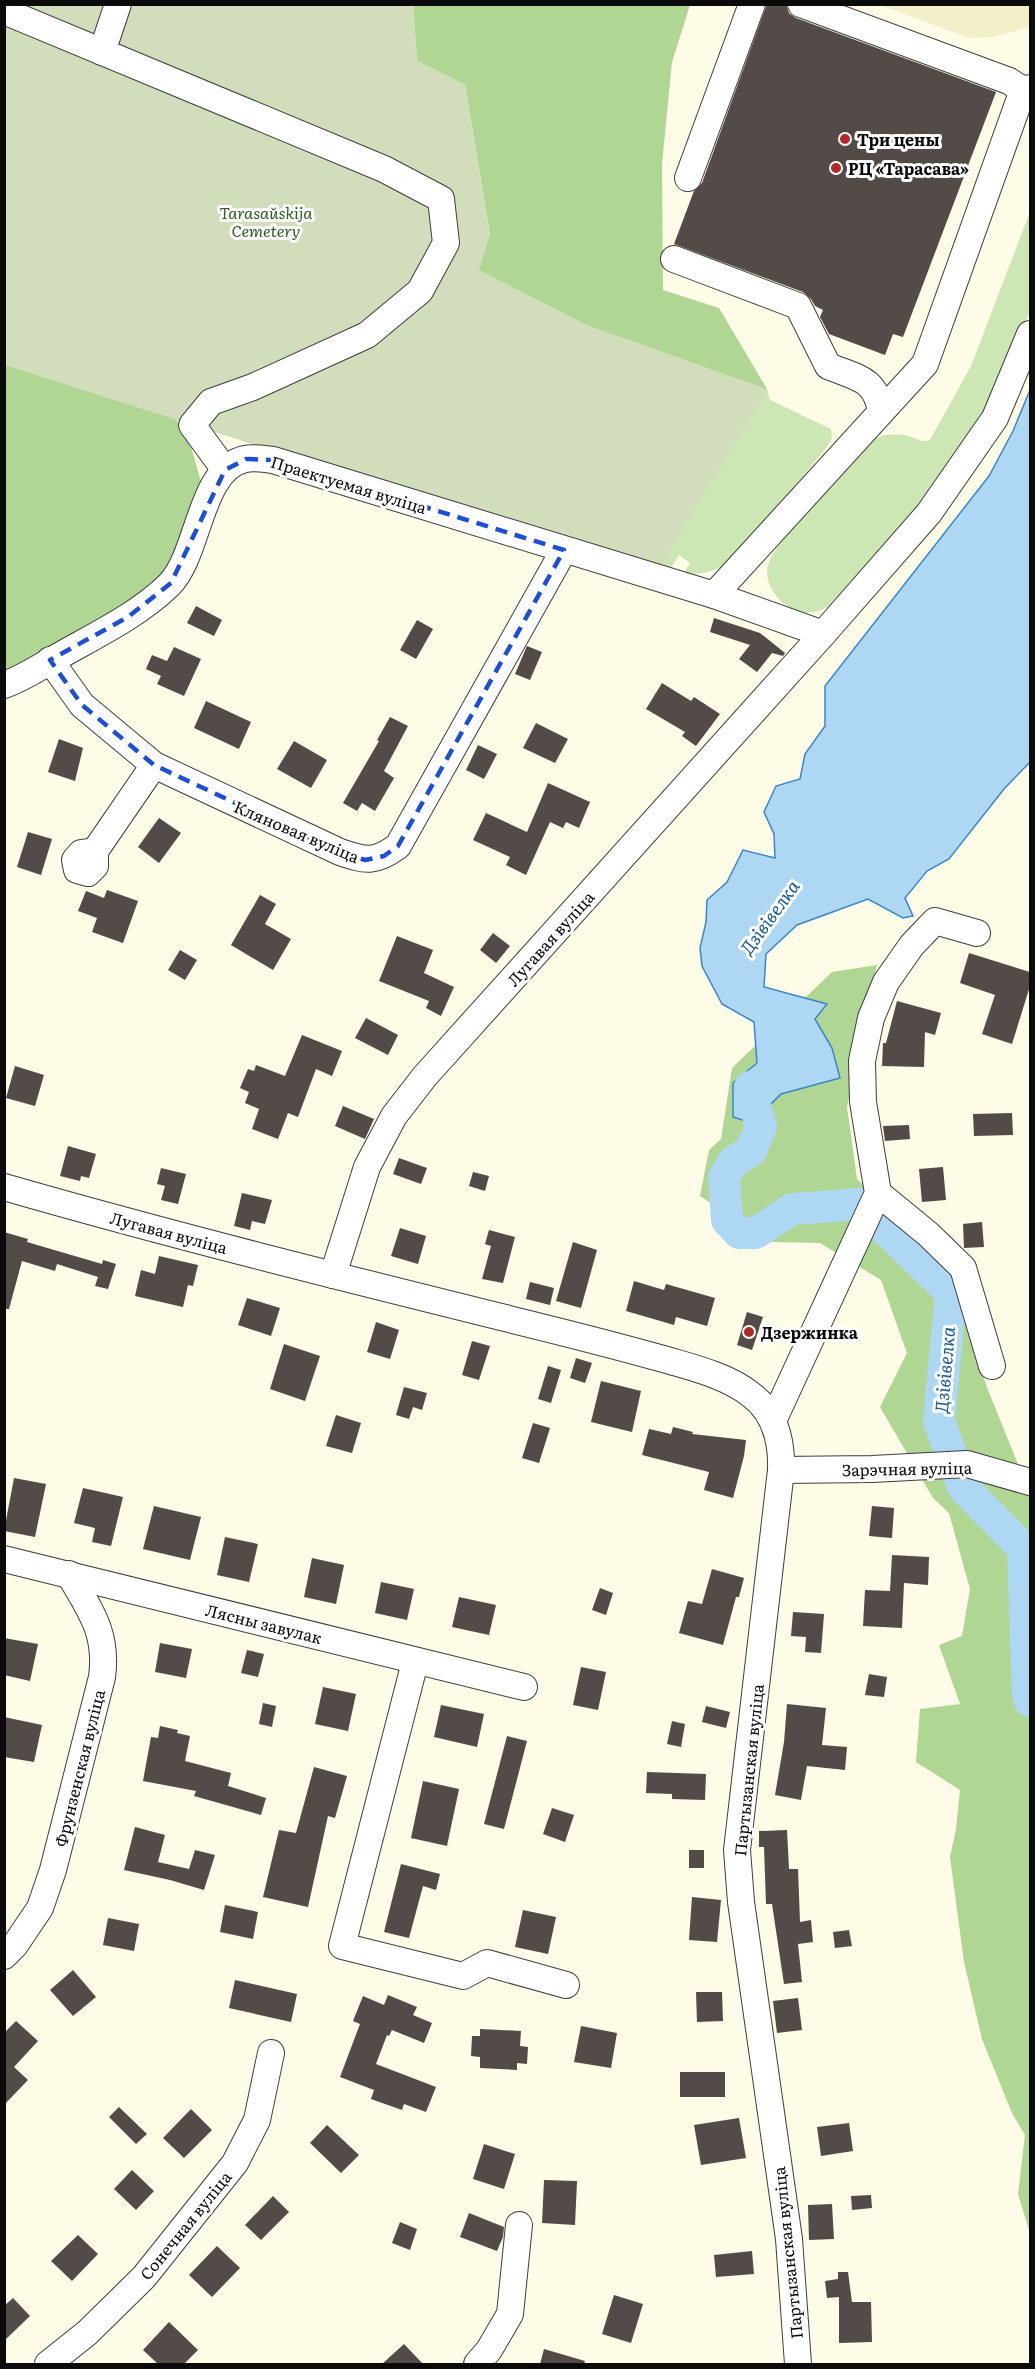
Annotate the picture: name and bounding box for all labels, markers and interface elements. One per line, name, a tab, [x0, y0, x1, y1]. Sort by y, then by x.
place label: Три цены	[857, 127, 940, 151]
marker: Три цены	[838, 132, 852, 146]
place label: РЦ «Тарасава»	[848, 156, 969, 180]
marker: РЦ «Тарасава»	[829, 161, 843, 175]
park label: Tarasaŭskija Cemetery	[220, 200, 313, 242]
street label: Праектуемая вуліца	[268, 449, 430, 519]
street label: Кляновая вуліца	[231, 794, 364, 868]
water label: Дзівівелка	[733, 873, 806, 960]
street label: Лугавая вуліца	[501, 885, 599, 991]
street label: Лугавая вуліца	[108, 1205, 231, 1259]
place label: Дзержинка	[761, 1320, 859, 1344]
marker: Дзержинка	[742, 1325, 756, 1339]
water label: Дзівівелка	[927, 1325, 961, 1414]
street label: Зарэчная вуліца	[842, 1455, 973, 1481]
street label: Лясны завулак	[203, 1597, 325, 1649]
street label: Партызанская вуліца	[727, 1682, 769, 1857]
street label: Фрунзенская вуліца	[48, 1687, 110, 1849]
street label: Сонечная вуліца	[133, 2165, 237, 2285]
street label: Партызанская вуліца	[766, 2165, 808, 2340]

